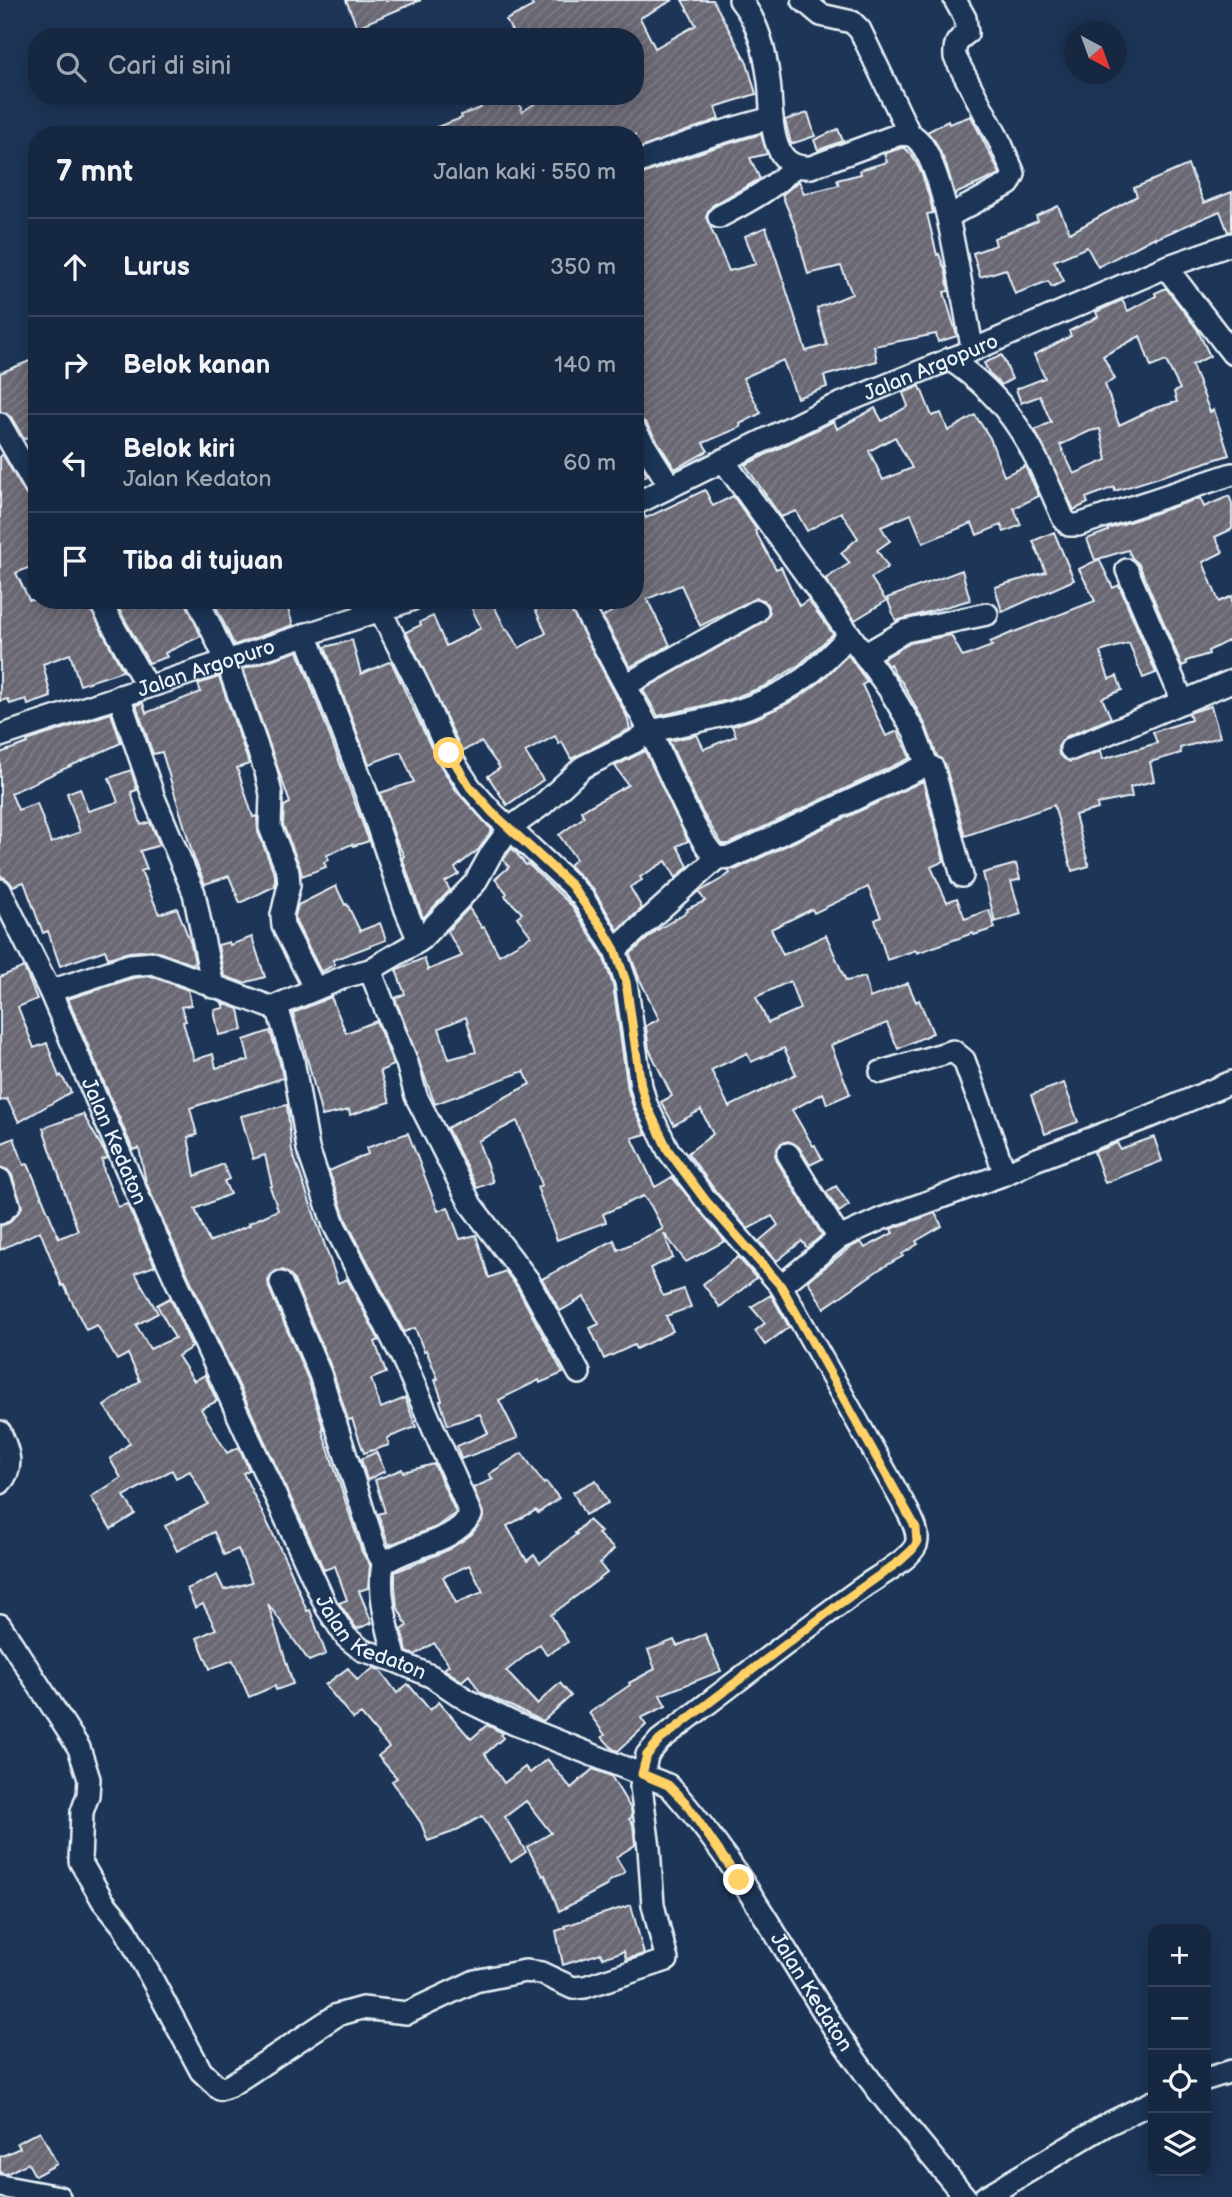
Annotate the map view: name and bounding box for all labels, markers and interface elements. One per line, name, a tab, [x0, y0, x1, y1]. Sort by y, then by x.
north arrow	[1064, 21, 1127, 84]
search box	[28, 28, 644, 105]
icon: search	[52, 48, 90, 86]
text: Cari di sini	[108, 51, 231, 82]
text: 7 mnt	[56, 154, 133, 190]
text: Jalan kaki · 550 m	[434, 158, 616, 186]
icon: ahead	[56, 248, 94, 286]
text: Lurus	[123, 252, 190, 283]
text: 350 m	[550, 253, 616, 281]
street label: Jalan Argopuro	[860, 328, 1002, 406]
icon: right	[56, 346, 94, 384]
text: Belok kanan	[123, 350, 270, 381]
text: 140 m	[554, 351, 616, 379]
text: Belok kiri	[123, 434, 235, 465]
icon: left	[56, 444, 94, 482]
text: 60 m	[563, 449, 616, 477]
text: Jalan Kedaton	[123, 465, 272, 493]
icon: arrive	[56, 542, 94, 580]
text: Tiba di tujuan	[123, 546, 283, 577]
street label: Jalan Argopuro	[134, 633, 278, 702]
route start	[433, 737, 464, 768]
street label: Jalan Kedaton	[76, 1074, 153, 1208]
street label: Jalan Kedaton	[310, 1591, 430, 1685]
route end	[723, 1864, 754, 1895]
map controls	[1148, 1924, 1211, 2176]
button: +	[1148, 1924, 1211, 1987]
street label: Jalan Kedaton	[765, 1928, 858, 2056]
button: −	[1148, 1987, 1211, 2050]
button: locate	[1148, 2050, 1211, 2113]
button: layers	[1148, 2113, 1211, 2176]

